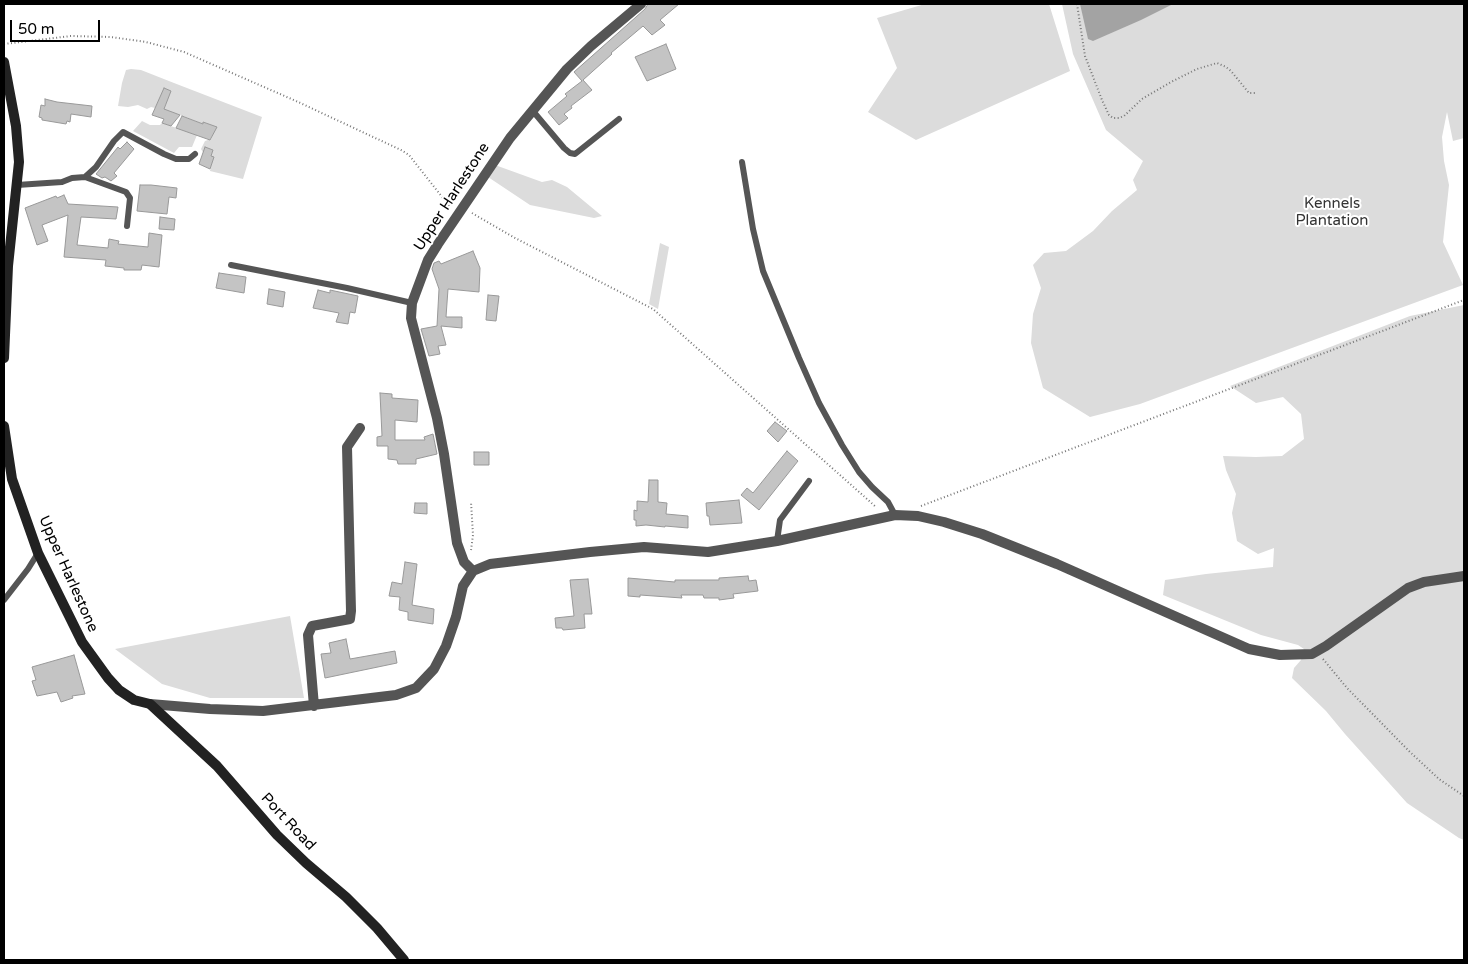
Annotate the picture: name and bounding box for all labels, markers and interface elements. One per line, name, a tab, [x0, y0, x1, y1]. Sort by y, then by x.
scale bar	[12, 10, 102, 42]
text: 50 m	[18, 20, 55, 38]
street label: Upper Harlestone	[410, 140, 494, 254]
park label: Kennels Plantation	[1296, 195, 1368, 230]
street label: Upper Harlestone	[34, 513, 102, 635]
street label: Port Road	[257, 790, 319, 854]

